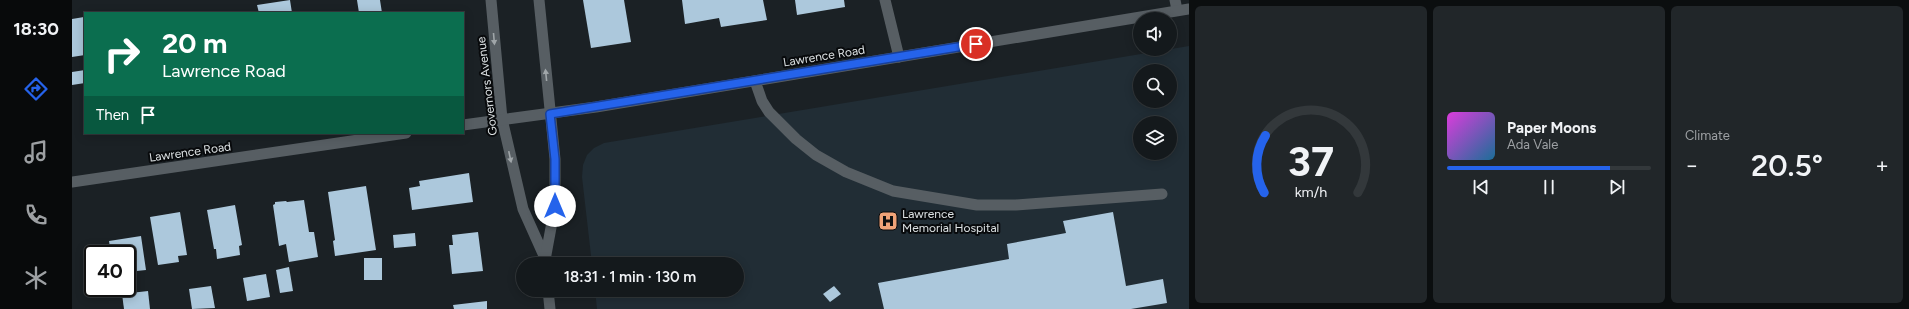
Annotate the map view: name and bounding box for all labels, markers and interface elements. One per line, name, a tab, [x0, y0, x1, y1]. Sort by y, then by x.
map controls	[1133, 12, 1177, 160]
button: sound	[1133, 12, 1177, 56]
text: 18:30	[13, 18, 59, 40]
text: 20 m	[162, 26, 227, 60]
pin	[959, 27, 993, 61]
icon: right	[96, 28, 148, 80]
one-way arrow	[491, 33, 497, 45]
icon: arrive	[965, 33, 987, 55]
street label: Governors Avenue	[474, 35, 500, 136]
street label: Lawrence Road	[782, 43, 866, 69]
text: Lawrence Road	[162, 60, 286, 82]
button: search	[1133, 64, 1177, 108]
one-way arrow	[543, 69, 549, 81]
icon: directions	[22, 75, 50, 103]
icon: arrive	[137, 104, 159, 126]
text: Then	[96, 106, 129, 124]
button: layers	[1133, 116, 1177, 160]
text: Paper Moons	[1507, 119, 1596, 137]
text: Climate	[1685, 128, 1730, 143]
text: 37	[1288, 135, 1334, 185]
text: Ada Vale	[1507, 137, 1558, 152]
icon: music	[22, 138, 50, 166]
street label: Lawrence Road	[148, 139, 232, 165]
text: 20.5°	[1751, 147, 1823, 184]
one-way arrow	[507, 151, 513, 163]
text: −	[1685, 152, 1699, 179]
text: +	[1875, 152, 1889, 179]
icon: previous	[1470, 176, 1492, 198]
icon: pause	[1538, 176, 1560, 198]
icon: next	[1606, 176, 1628, 198]
text: km/h	[1295, 182, 1327, 200]
position arrow	[534, 185, 576, 227]
icon: phone	[22, 201, 50, 229]
place label: Lawrence Memorial Hospital	[902, 207, 999, 235]
hospital icon: Lawrence Memorial Hospital	[877, 210, 899, 232]
speed limit sign: 40	[84, 245, 136, 297]
icon: climate	[22, 264, 50, 292]
text: 18:31 · 1 min · 130 m	[564, 268, 696, 286]

